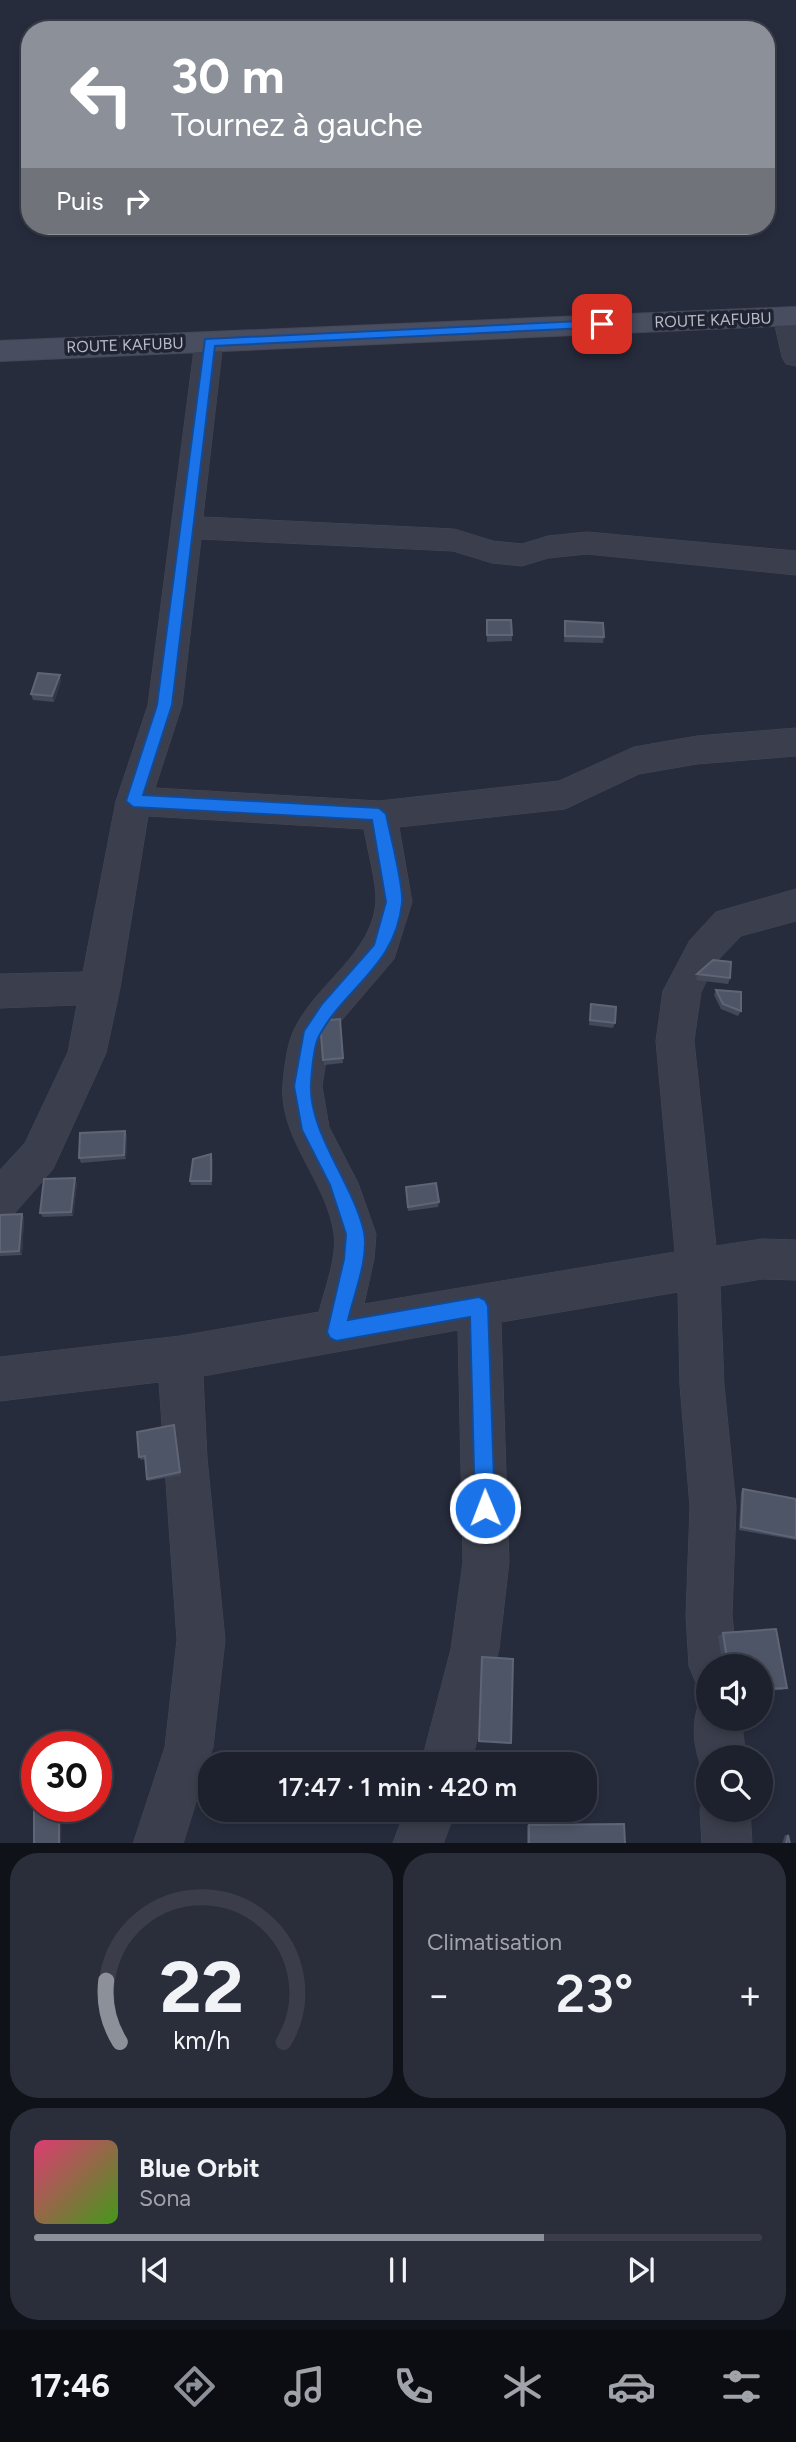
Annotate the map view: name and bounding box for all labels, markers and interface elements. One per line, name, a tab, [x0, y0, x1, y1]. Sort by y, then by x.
text: 30 m	[171, 46, 284, 105]
icon: left	[56, 49, 147, 140]
text: Tournez à gauche	[171, 106, 423, 144]
icon: right	[118, 182, 156, 220]
text: Puis	[56, 185, 104, 217]
pin	[572, 294, 632, 354]
icon: arrive	[583, 305, 621, 343]
street label: ROUTE KAFUBU	[654, 308, 772, 332]
street label: ROUTE KAFUBU	[66, 333, 184, 357]
position arrow	[448, 1471, 522, 1545]
map controls	[696, 1654, 773, 1822]
button: sound	[696, 1654, 773, 1731]
speed limit sign: 30	[21, 1731, 112, 1822]
button: search	[696, 1745, 773, 1822]
text: 17:47 · 1 min · 420 m	[278, 1771, 517, 1803]
text: Climatisation	[427, 1928, 562, 1956]
text: 22	[159, 1943, 244, 2030]
text: 23°	[556, 1963, 633, 2025]
text: −	[427, 1972, 451, 2018]
text: +	[738, 1972, 762, 2018]
text: km/h	[173, 2024, 230, 2054]
text: Blue Orbit	[139, 2152, 260, 2184]
text: Sona	[139, 2184, 191, 2212]
icon: previous	[136, 2251, 174, 2289]
icon: pause	[379, 2251, 417, 2289]
icon: next	[622, 2251, 660, 2289]
icon: directions	[170, 2362, 219, 2411]
icon: music	[280, 2362, 329, 2411]
icon: phone	[389, 2362, 438, 2411]
icon: climate	[498, 2362, 547, 2411]
icon: car	[607, 2362, 656, 2411]
icon: filters	[717, 2362, 766, 2411]
text: 17:46	[30, 2367, 110, 2405]

